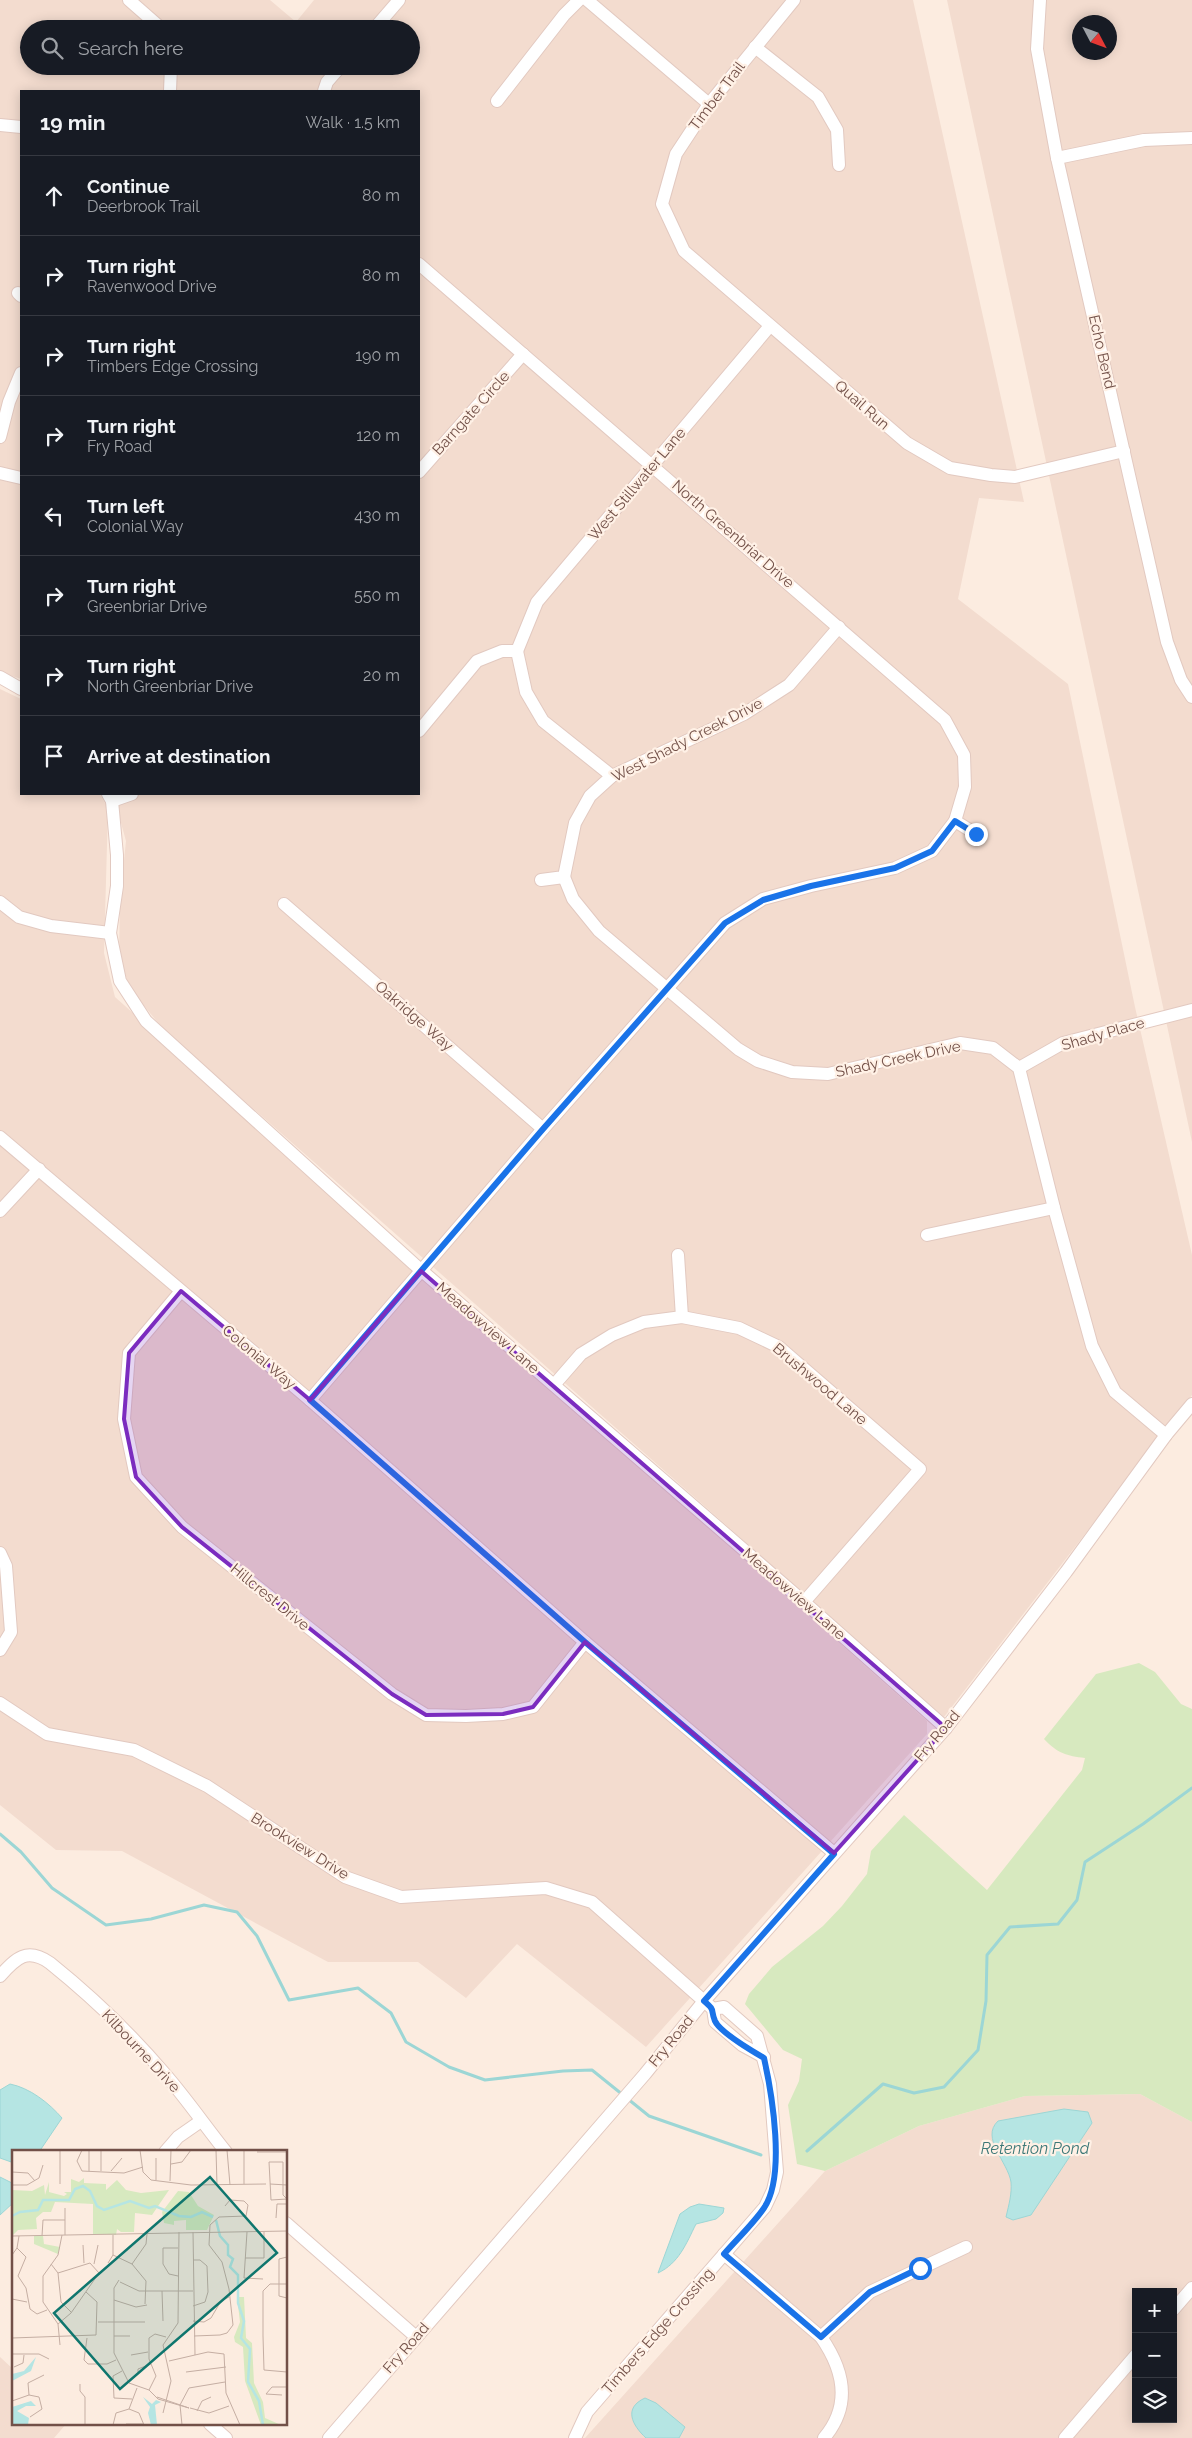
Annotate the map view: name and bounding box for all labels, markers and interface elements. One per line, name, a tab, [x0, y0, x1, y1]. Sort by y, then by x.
north arrow	[1072, 15, 1117, 60]
search box	[20, 20, 420, 75]
icon: search	[38, 34, 66, 62]
text: Search here	[78, 37, 184, 59]
street label: Timber Trail	[685, 57, 749, 134]
text: 19 min	[40, 110, 105, 135]
text: Walk · 1.5 km	[306, 113, 400, 132]
text: Continue	[87, 175, 170, 197]
icon: ahead	[40, 182, 68, 210]
text: 80 m	[362, 186, 400, 205]
text: Deerbrook Trail	[87, 197, 200, 216]
text: Turn right	[87, 255, 176, 277]
icon: right	[40, 262, 68, 290]
text: 80 m	[362, 266, 400, 285]
text: Ravenwood Drive	[87, 277, 217, 296]
street label: Echo Bend	[1085, 313, 1119, 391]
text: Turn right	[87, 335, 176, 357]
icon: right	[40, 342, 68, 370]
text: 190 m	[355, 346, 400, 365]
text: Timbers Edge Crossing	[87, 357, 258, 376]
street label: Barngate Circle	[429, 367, 514, 459]
street label: Quail Run	[831, 376, 893, 434]
text: Turn right	[87, 415, 176, 437]
icon: right	[40, 422, 68, 450]
street label: West Stillwater Lane	[585, 424, 690, 544]
text: 120 m	[356, 426, 400, 445]
text: Fry Road	[87, 437, 152, 456]
street label: North Greenbriar Drive	[668, 476, 798, 592]
text: Turn left	[87, 495, 164, 517]
icon: left	[40, 502, 68, 530]
text: 430 m	[354, 506, 400, 525]
text: Colonial Way	[87, 517, 183, 536]
text: Turn right	[87, 575, 176, 597]
icon: right	[40, 582, 68, 610]
text: 550 m	[354, 586, 400, 605]
text: Greenbriar Drive	[87, 597, 207, 616]
text: Turn right	[87, 655, 176, 677]
icon: right	[40, 662, 68, 690]
text: 20 m	[363, 666, 400, 685]
text: North Greenbriar Drive	[87, 677, 253, 696]
street label: West Shady Creek Drive	[609, 694, 766, 786]
icon: arrive	[40, 742, 68, 770]
text: Arrive at destination	[87, 745, 271, 767]
route end	[965, 823, 988, 846]
street label: Oakridge Way	[371, 977, 457, 1055]
street label: Shady Place	[1059, 1014, 1147, 1054]
street label: Shady Creek Drive	[834, 1037, 962, 1081]
street label: Meadowview Lane	[433, 1279, 543, 1378]
street label: Colonial Way	[219, 1321, 299, 1393]
street label: Brushwood Lane	[769, 1339, 871, 1429]
street label: Meadowview Lane	[739, 1545, 849, 1644]
street label: Hillcrest Drive	[227, 1560, 313, 1634]
street label: Fry Road	[910, 1707, 964, 1765]
street label: Brookview Drive	[248, 1809, 352, 1883]
street label: Kilbourne Drive	[98, 2006, 184, 2096]
street label: Fry Road	[645, 2012, 697, 2070]
water label: Retention Pond	[981, 2139, 1090, 2158]
inset map	[12, 2150, 288, 2426]
route start	[909, 2257, 932, 2280]
street label: Timbers Edge Crossing	[598, 2264, 718, 2398]
map controls	[1132, 2288, 1177, 2423]
button: +	[1132, 2288, 1177, 2333]
street label: Fry Road	[379, 2319, 433, 2377]
button: −	[1132, 2333, 1177, 2378]
button: layers	[1132, 2378, 1177, 2423]

